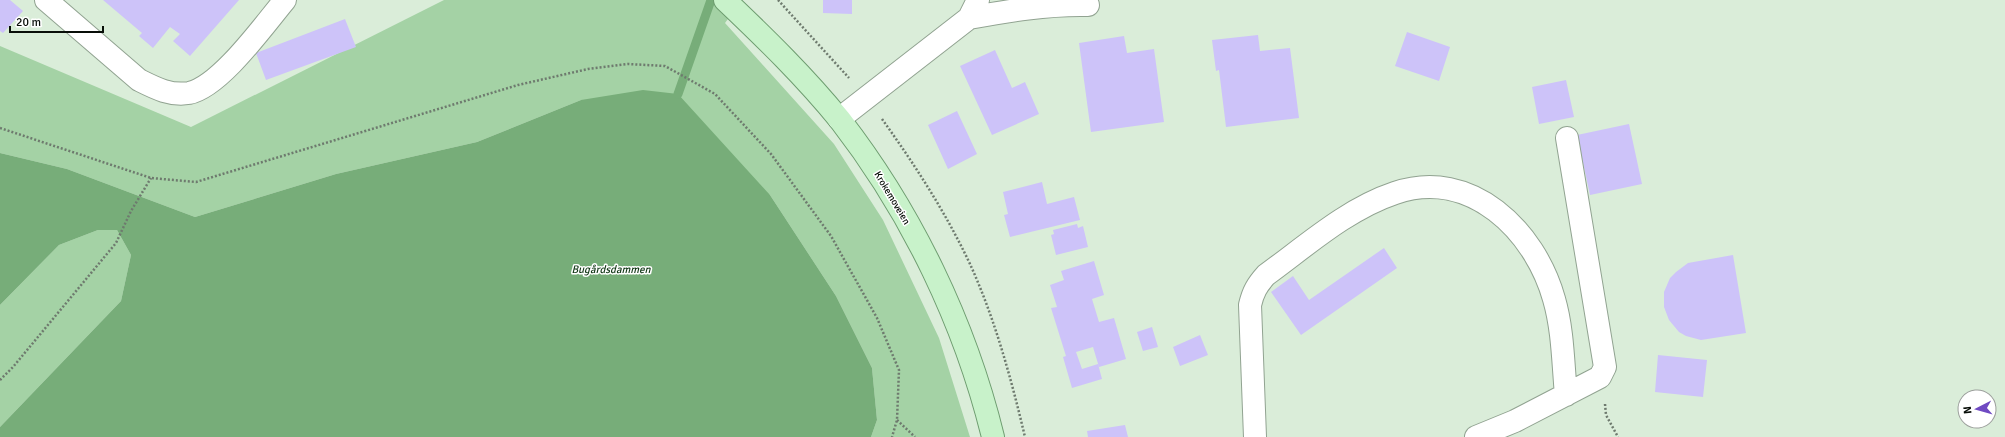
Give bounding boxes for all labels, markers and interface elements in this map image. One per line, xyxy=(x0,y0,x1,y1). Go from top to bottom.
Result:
scale bar xyxy=(10,8,103,34)
text: 20 m xyxy=(16,15,41,30)
street label: Krokemoveien xyxy=(871,169,913,227)
water label: Bugårdsdammen xyxy=(571,263,652,276)
north arrow xyxy=(1957,389,1997,429)
text: N xyxy=(1961,406,1974,414)

